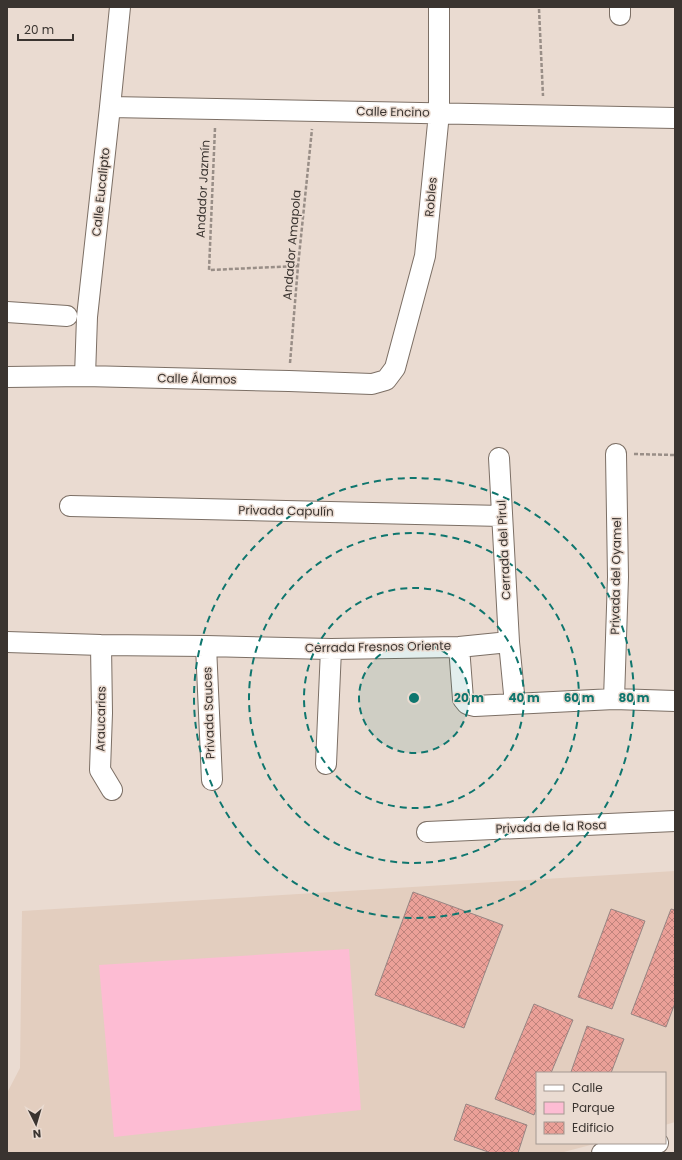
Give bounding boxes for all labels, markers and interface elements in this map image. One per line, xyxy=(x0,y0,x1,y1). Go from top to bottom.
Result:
scale bar xyxy=(18,16,73,42)
text: 20 m xyxy=(24,21,54,38)
street label: Calle Encino xyxy=(356,102,430,121)
street label: Andador Jazmín xyxy=(191,139,214,239)
street label: Calle Eucalipto xyxy=(87,146,114,237)
street label: Robles xyxy=(420,176,441,217)
street label: Andador Amapola xyxy=(278,189,305,301)
street label: Calle Álamos xyxy=(157,369,237,388)
street label: Cerrada del Pirul xyxy=(492,500,515,600)
street label: Privada Capulín xyxy=(238,501,334,520)
street label: Privada del Oyamel xyxy=(606,517,625,635)
street label: Cerrada Fresnos Oriente xyxy=(305,637,451,656)
street label: Privada Sauces xyxy=(198,667,219,760)
street label: Araucarias xyxy=(91,686,110,752)
text: 20 m xyxy=(454,689,484,706)
text: 40 m xyxy=(508,689,540,706)
text: 60 m xyxy=(564,689,595,706)
text: 80 m xyxy=(619,689,650,706)
centre of rings xyxy=(407,691,421,705)
street label: Privada de la Rosa xyxy=(495,816,607,837)
legend xyxy=(536,1072,666,1144)
text: Calle xyxy=(572,1079,603,1096)
text: Parque xyxy=(572,1099,615,1116)
north arrow xyxy=(16,1104,56,1144)
text: Edificio xyxy=(572,1119,614,1136)
text: N xyxy=(32,1126,42,1142)

